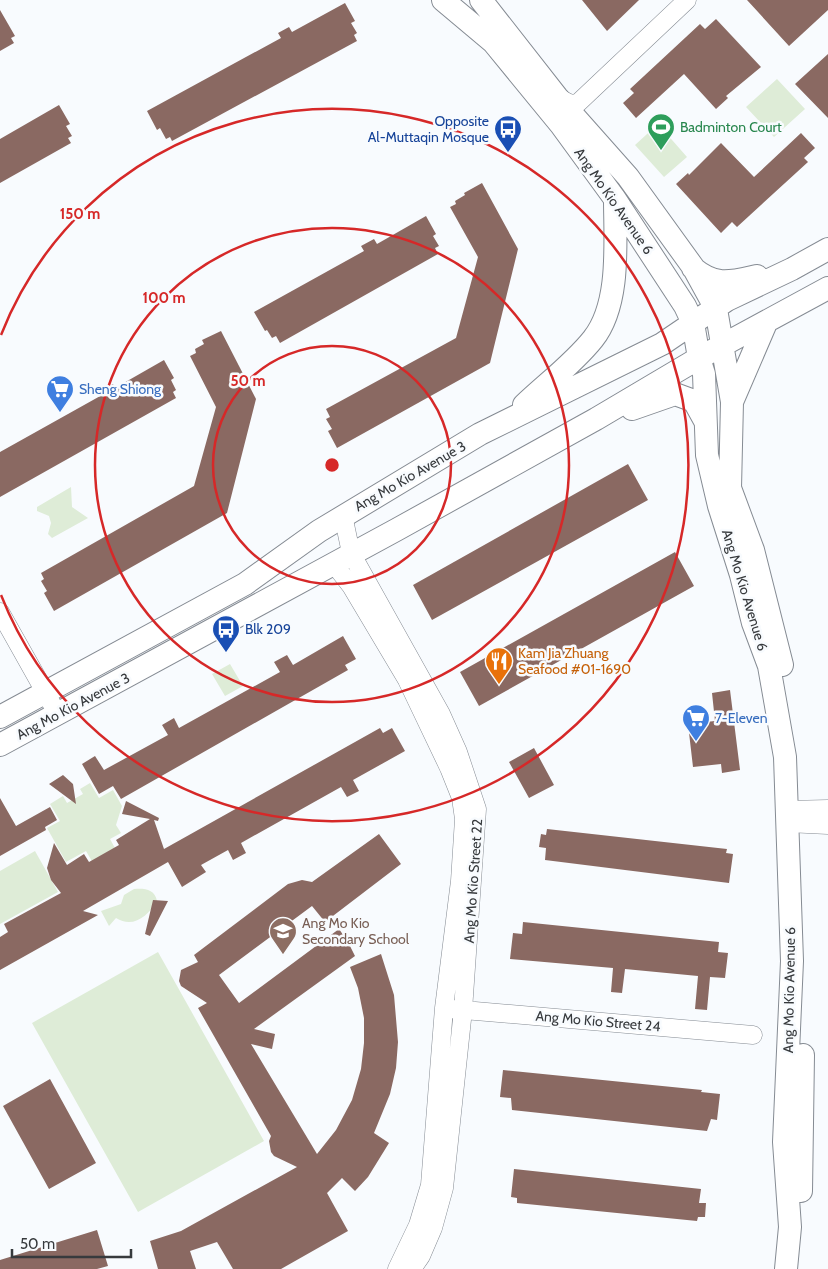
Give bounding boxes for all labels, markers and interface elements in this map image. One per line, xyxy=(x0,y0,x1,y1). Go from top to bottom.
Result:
place label: Opposite Al-Muttaqin Mosque xyxy=(368,112,489,146)
sports icon: Badminton Court xyxy=(646,112,676,151)
bus stop icon: Opposite Al-Muttaqin Mosque xyxy=(493,114,523,153)
place label: Badminton Court xyxy=(680,118,782,136)
street label: Ang Mo Kio Avenue 6 xyxy=(570,144,658,258)
text: 150 m xyxy=(60,205,100,223)
text: 100 m xyxy=(142,289,186,307)
text: 50 m xyxy=(230,372,266,390)
supermarket icon: Sheng Shiong xyxy=(45,374,75,413)
place label: Sheng Shiong xyxy=(79,380,162,398)
street label: Ang Mo Kio Avenue 3 xyxy=(351,437,469,515)
centre of rings xyxy=(323,456,341,474)
street label: Ang Mo Kio Avenue 6 xyxy=(718,527,772,653)
bus stop icon: Blk 209 xyxy=(211,614,241,653)
place label: Blk 209 xyxy=(245,620,291,638)
place label: Kam Jia Zhuang Seafood #01-1690 xyxy=(518,644,631,678)
restaurant icon: Kam Jia Zhuang Seafood #01-1690 xyxy=(484,646,514,685)
street label: Ang Mo Kio Avenue 3 xyxy=(13,669,133,743)
supermarket icon: 7-Eleven xyxy=(681,703,711,742)
place label: 7-Eleven xyxy=(715,709,768,727)
street label: Ang Mo Kio Street 22 xyxy=(460,818,486,944)
place label: Ang Mo Kio Secondary School xyxy=(302,914,410,948)
school or university icon: Ang Mo Kio Secondary School xyxy=(268,916,298,955)
street label: Ang Mo Kio Avenue 6 xyxy=(779,927,799,1053)
street label: Ang Mo Kio Street 24 xyxy=(535,1007,661,1035)
scale bar xyxy=(12,1226,131,1258)
text: 50 m xyxy=(20,1235,55,1253)

